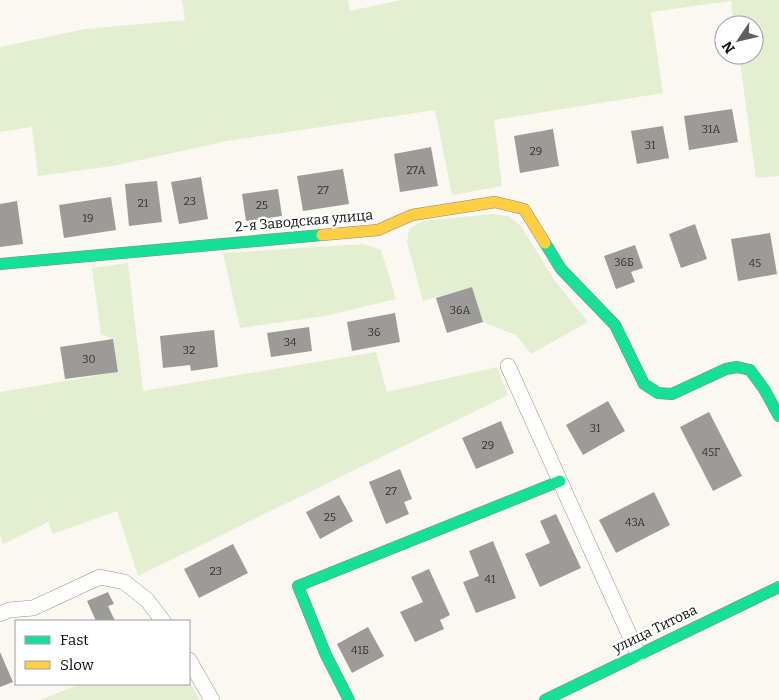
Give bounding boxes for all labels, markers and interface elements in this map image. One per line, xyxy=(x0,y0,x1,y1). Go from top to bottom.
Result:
north arrow xyxy=(714,15,764,65)
text: N xyxy=(719,38,739,56)
house number: 31А xyxy=(702,123,720,136)
house number: 31 xyxy=(645,139,656,152)
house number: 29 xyxy=(530,145,542,158)
house number: 27А xyxy=(406,164,426,177)
house number: 27 xyxy=(317,184,329,197)
house number: 23 xyxy=(184,195,196,208)
house number: 21 xyxy=(138,197,149,210)
house number: 25 xyxy=(256,199,268,212)
street label: 2-я Заводская улица xyxy=(234,206,374,235)
house number: 19 xyxy=(83,212,93,225)
house number: 36Б xyxy=(614,256,634,269)
house number: 45 xyxy=(749,257,761,270)
house number: 36А xyxy=(450,304,470,317)
house number: 36 xyxy=(368,326,380,339)
house number: 34 xyxy=(284,336,297,349)
house number: 32 xyxy=(183,344,195,357)
house number: 30 xyxy=(82,353,96,366)
house number: 31 xyxy=(590,422,601,435)
house number: 29 xyxy=(482,439,494,452)
house number: 45Г xyxy=(702,446,720,459)
house number: 27 xyxy=(385,485,397,498)
house number: 25 xyxy=(324,511,336,524)
house number: 43А xyxy=(625,516,645,529)
house number: 23 xyxy=(210,565,222,578)
house number: 41 xyxy=(485,573,496,586)
street label: улица Титова xyxy=(609,601,700,657)
legend xyxy=(15,620,190,685)
text: Fast xyxy=(60,631,89,649)
house number: 41Б xyxy=(351,644,369,657)
text: Slow xyxy=(60,656,95,674)

